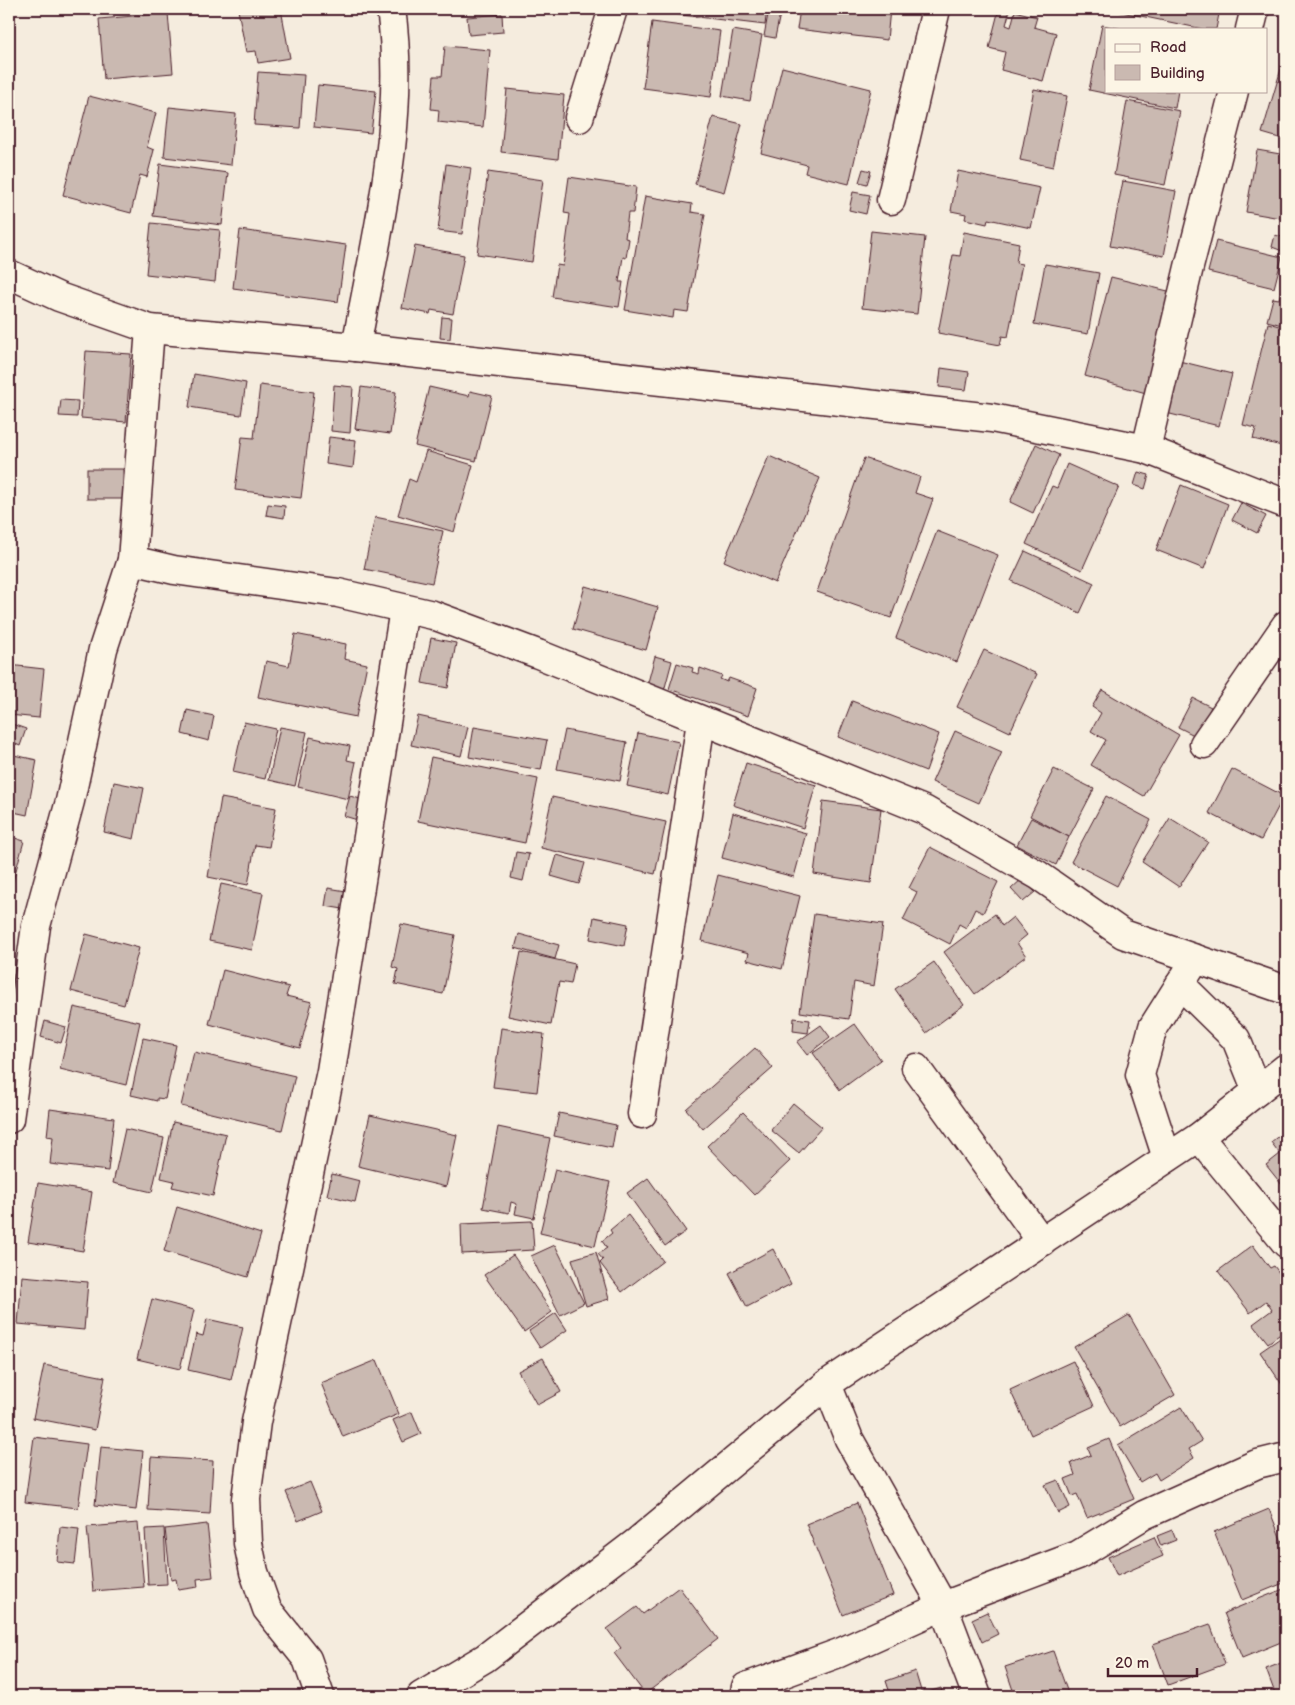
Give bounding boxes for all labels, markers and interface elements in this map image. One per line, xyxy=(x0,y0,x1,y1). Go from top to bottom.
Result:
legend xyxy=(1105,28,1268,92)
text: Road xyxy=(1150,38,1186,57)
text: Building xyxy=(1150,64,1205,83)
scale bar xyxy=(1108,1645,1196,1677)
text: 20 m xyxy=(1115,1654,1149,1673)

